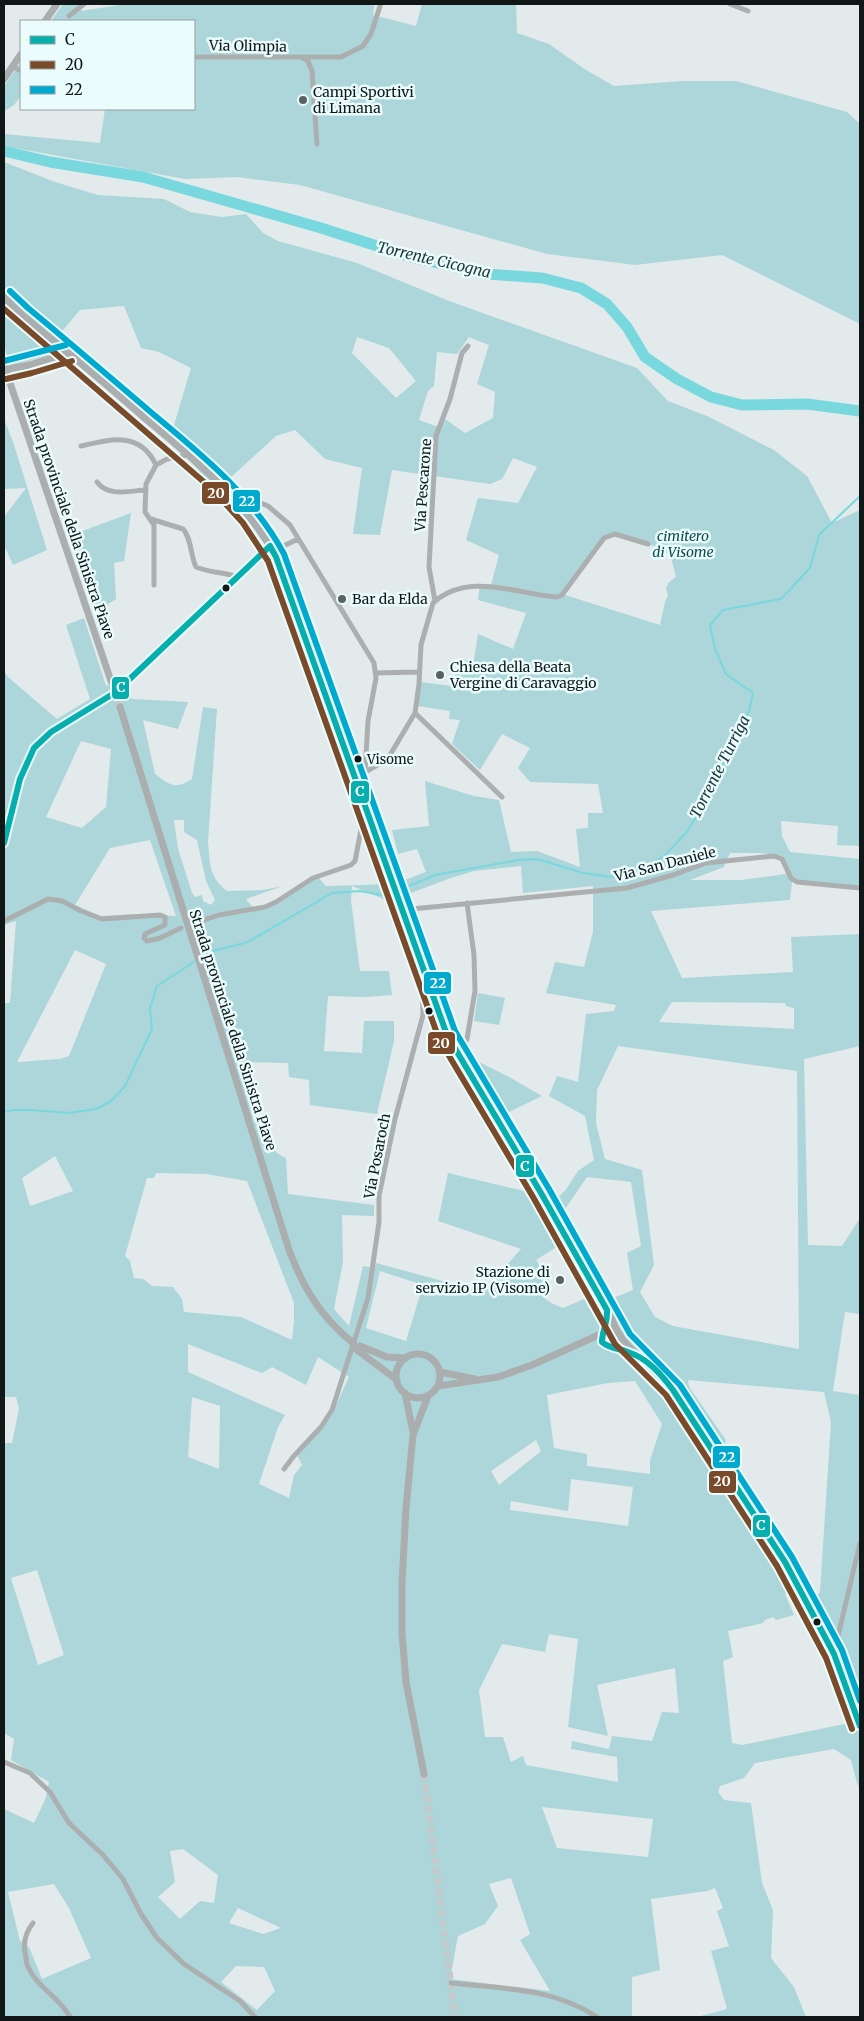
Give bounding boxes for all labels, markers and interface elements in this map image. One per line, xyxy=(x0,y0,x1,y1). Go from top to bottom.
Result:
legend xyxy=(20,20,195,110)
text: C xyxy=(65,30,75,49)
street label: Via Olimpia xyxy=(208,36,287,56)
text: 20 xyxy=(65,55,83,74)
text: 22 xyxy=(65,80,83,99)
place label: Campi Sportivi di Limana xyxy=(313,83,414,117)
marker: Campi Sportivi di Limana xyxy=(297,94,309,106)
water label: Torrente Cicogna xyxy=(375,237,493,282)
street label: Strada provinciale della Sinistra Piave xyxy=(19,397,119,641)
street label: Via Pescarone xyxy=(411,438,435,533)
line badge: 20 xyxy=(201,481,230,505)
text: 20 xyxy=(207,484,225,502)
line badge: 22 xyxy=(232,489,261,513)
text: 22 xyxy=(239,492,255,510)
park label: cimitero di Visome xyxy=(652,527,714,561)
unlabelled marker xyxy=(221,583,231,593)
place label: Bar da Elda xyxy=(352,590,428,608)
marker: Bar da Elda xyxy=(336,593,348,605)
place label: Chiesa della Beata Vergine di Caravaggio xyxy=(449,658,597,692)
marker: Chiesa della Beata Vergine di Caravaggio xyxy=(434,669,446,681)
line badge: C xyxy=(111,676,130,700)
text: C xyxy=(116,678,126,696)
water label: Torrente Turriga xyxy=(685,712,754,821)
place label: Visome xyxy=(366,751,414,768)
marker: Visome xyxy=(353,754,363,764)
line badge: C xyxy=(350,780,370,804)
text: C xyxy=(355,782,365,800)
street label: Via San Daniele xyxy=(611,843,718,886)
street label: Strada provinciale della Sinistra Piave xyxy=(185,907,281,1153)
line badge: 22 xyxy=(423,971,452,995)
text: 22 xyxy=(430,974,446,992)
unlabelled marker xyxy=(424,1006,434,1016)
line badge: 20 xyxy=(427,1031,456,1055)
text: 20 xyxy=(432,1034,450,1052)
street label: Via Posaroch xyxy=(360,1112,394,1201)
line badge: C xyxy=(515,1154,535,1178)
text: C xyxy=(520,1157,530,1175)
place label: Stazione di servizio IP (Visome) xyxy=(416,1263,550,1297)
marker: Stazione di servizio IP (Visome) xyxy=(554,1274,566,1286)
line badge: 22 xyxy=(712,1445,741,1469)
text: 22 xyxy=(719,1448,735,1466)
line badge: 20 xyxy=(708,1470,737,1494)
text: 20 xyxy=(713,1472,731,1490)
line badge: C xyxy=(752,1514,771,1538)
text: C xyxy=(756,1516,766,1534)
unlabelled marker xyxy=(812,1617,822,1627)

